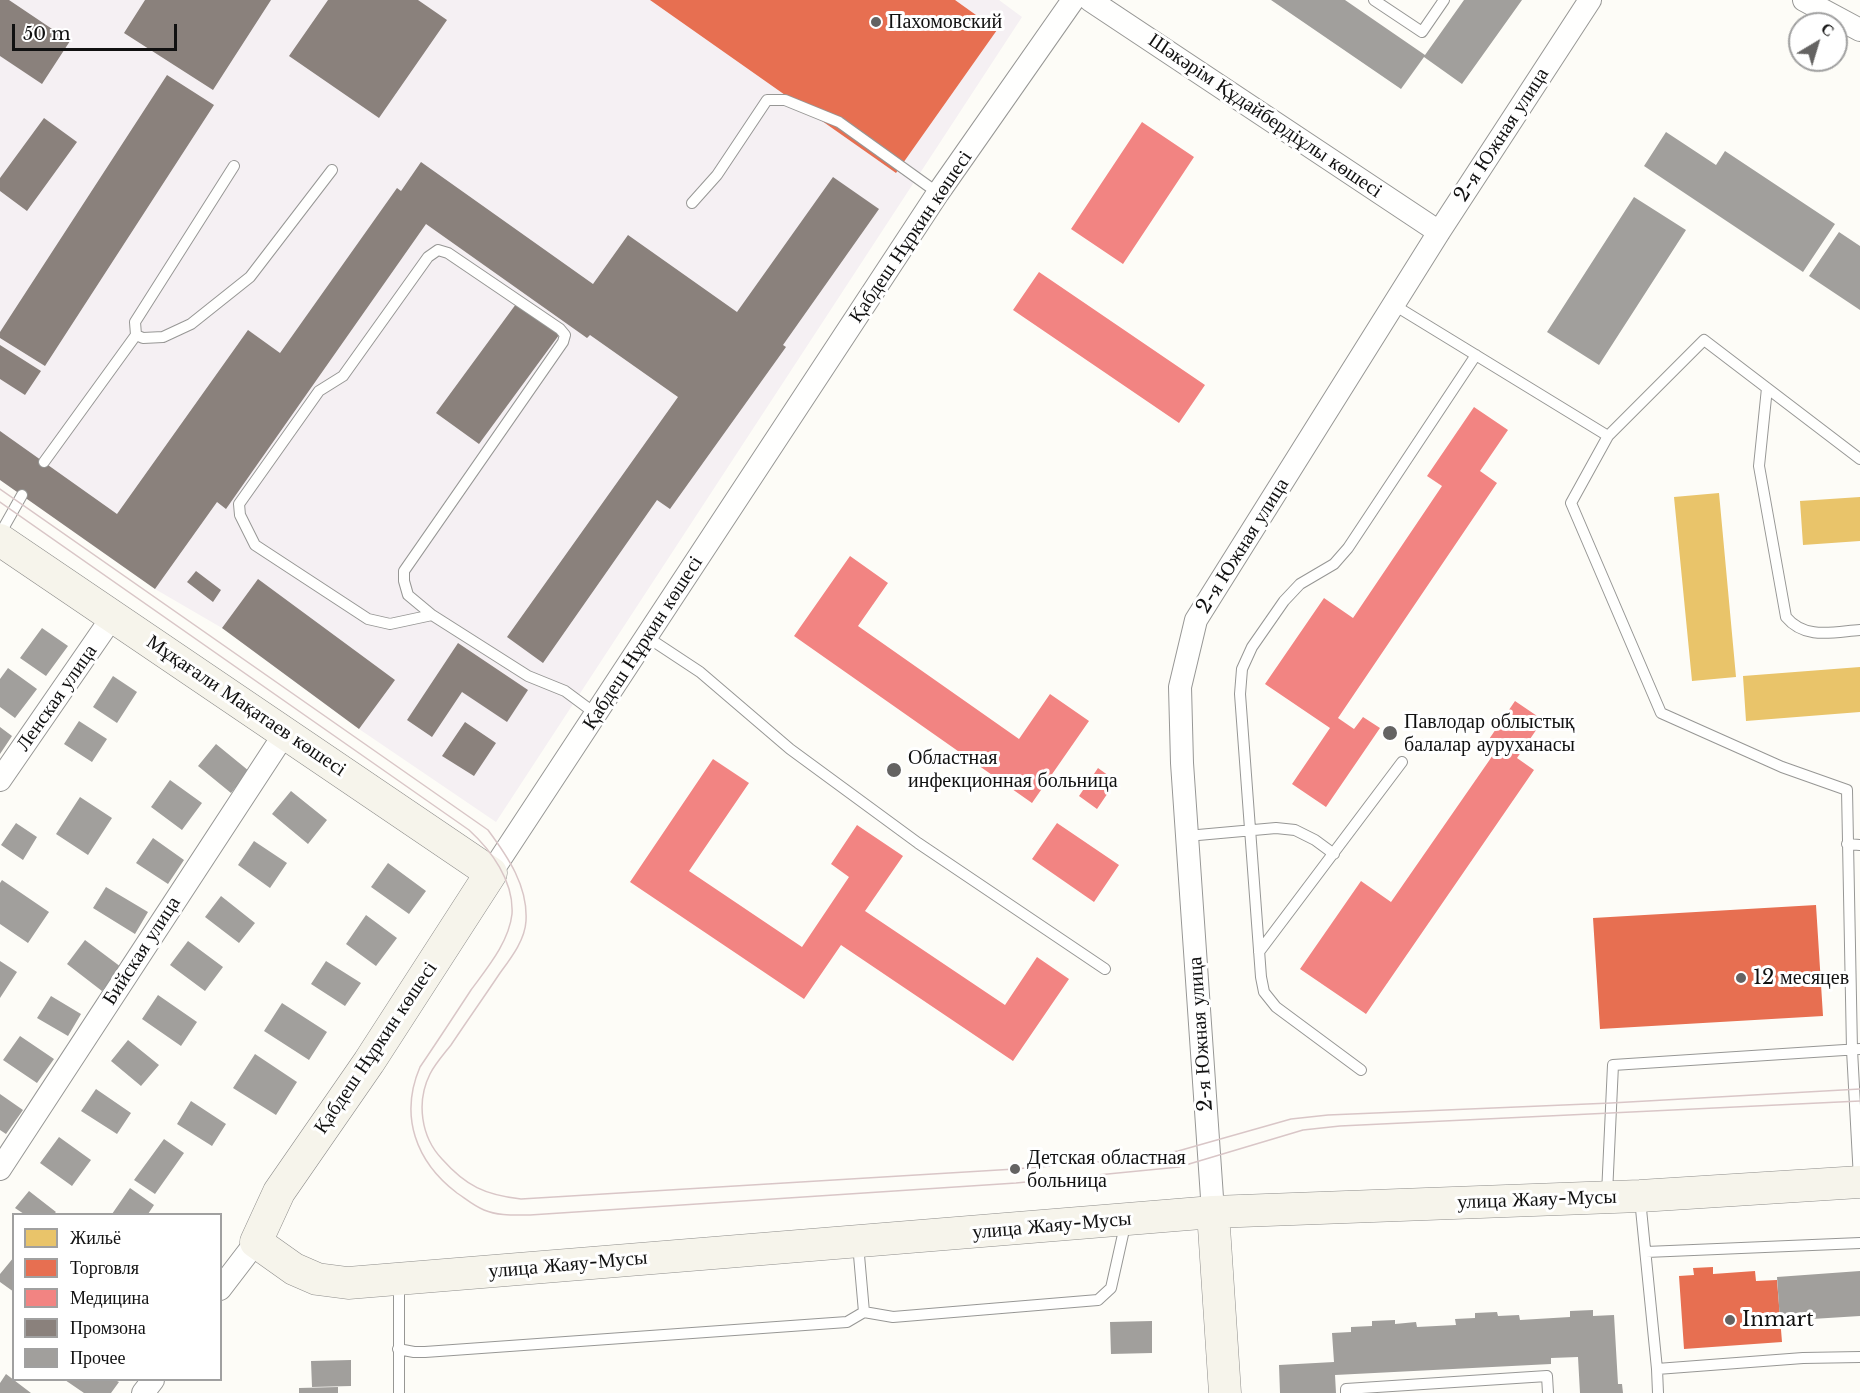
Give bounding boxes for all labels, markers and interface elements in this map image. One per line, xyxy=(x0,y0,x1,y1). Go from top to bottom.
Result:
place label: Пахомовский xyxy=(888,10,1002,34)
scale bar xyxy=(15,12,180,50)
north arrow xyxy=(1788,12,1848,72)
marker: Пахомовский xyxy=(869,15,883,29)
text: С xyxy=(1817,18,1839,41)
text: 50 m xyxy=(23,23,71,45)
street label: Шәкәрім Құдайбердіұлы көшесі xyxy=(1143,29,1387,203)
street label: 2-я Южная улица xyxy=(1450,63,1554,207)
street label: Қабдеш Нұркин көшесі xyxy=(844,146,978,328)
street label: 2-я Южная улица xyxy=(1192,474,1294,618)
street label: Қабдеш Нұркин көшесі xyxy=(578,552,708,734)
street label: Мұқағали Мақатаев көшесі xyxy=(142,630,350,782)
street label: Ленская улица xyxy=(11,640,103,756)
place label: Павлодар облыстық балалар ауруханасы xyxy=(1404,710,1575,757)
marker: Павлодар облыстық балалар ауруханасы xyxy=(1381,724,1399,742)
place label: Областная инфекционная больница xyxy=(908,746,1118,793)
marker: Областная инфекционная больница xyxy=(885,761,903,779)
street label: Бийская улица xyxy=(98,892,186,1010)
street label: 2-я Южная улица xyxy=(1184,956,1218,1112)
street label: Қабдеш Нұркин көшесі xyxy=(309,957,443,1139)
place label: 12 месяцев xyxy=(1753,966,1849,990)
marker: 12 месяцев xyxy=(1734,971,1748,985)
place label: Детская областная больница xyxy=(1027,1146,1186,1193)
marker: Детская областная больница xyxy=(1008,1162,1022,1176)
street label: улица Жаяу-Мусы xyxy=(1457,1185,1617,1215)
street label: улица Жаяу-Мусы xyxy=(972,1207,1132,1245)
legend xyxy=(12,1213,222,1381)
text: Жильё xyxy=(70,1227,121,1249)
street label: улица Жаяу-Мусы xyxy=(488,1246,648,1284)
text: Торговля xyxy=(70,1257,139,1279)
text: Медицина xyxy=(70,1287,149,1309)
place label: Inmart xyxy=(1742,1308,1814,1332)
marker: Inmart xyxy=(1723,1313,1737,1327)
text: Промзона xyxy=(70,1317,146,1339)
text: Прочее xyxy=(70,1347,126,1369)

